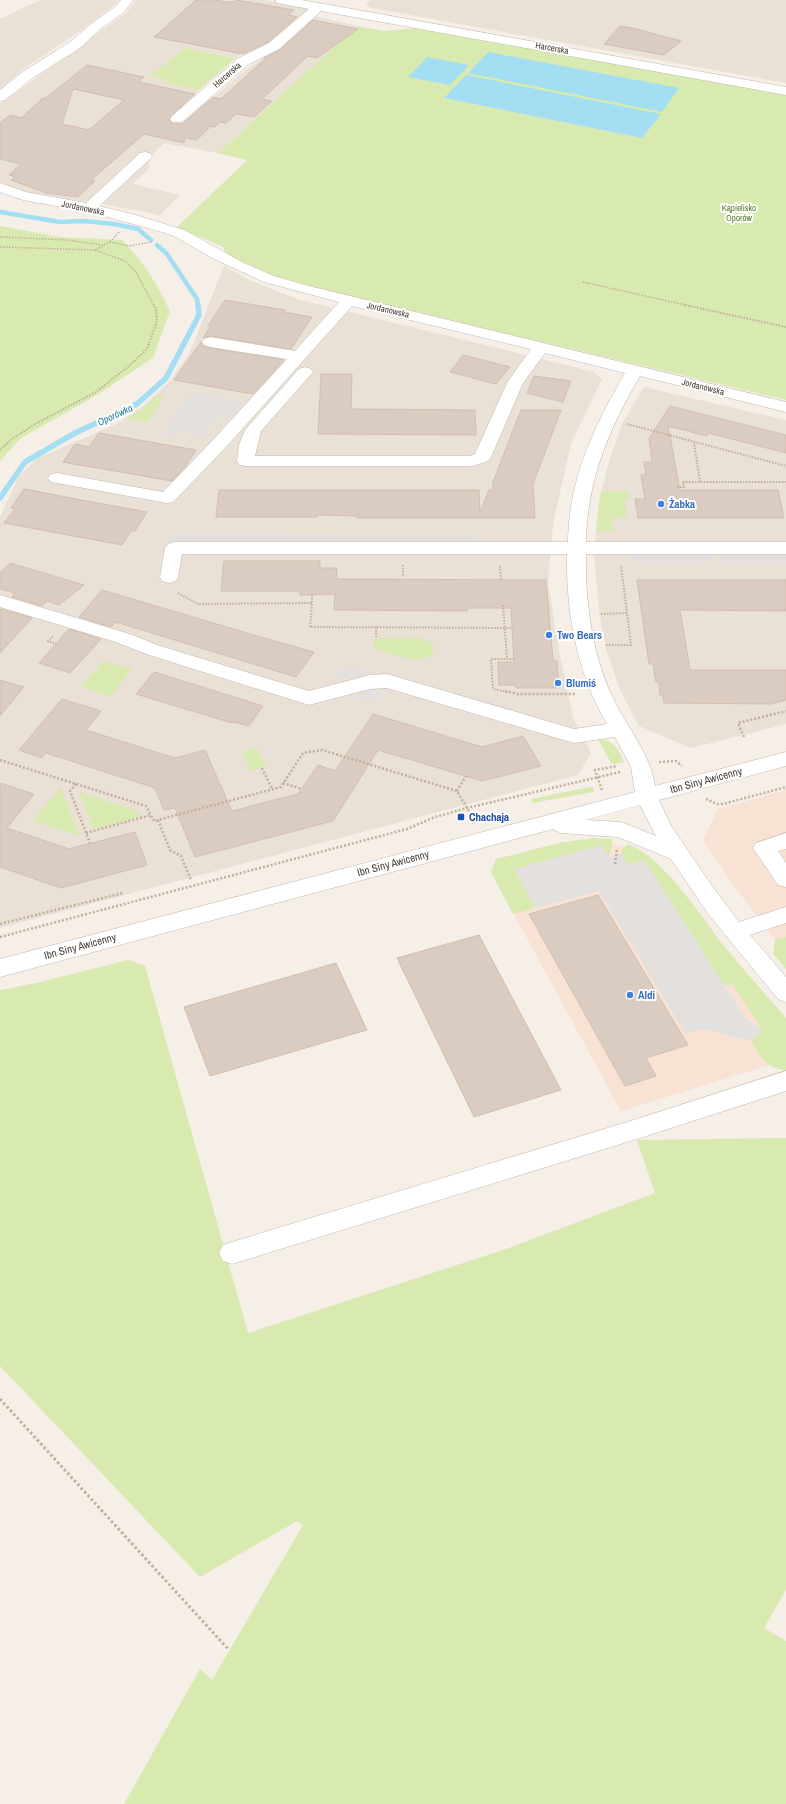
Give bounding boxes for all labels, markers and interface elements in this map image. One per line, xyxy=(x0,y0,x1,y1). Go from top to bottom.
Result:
street label: Harcerska xyxy=(534,39,570,57)
street label: Harcerska xyxy=(210,59,244,91)
street label: Jordanowska xyxy=(60,198,106,218)
park label: Kąpielisko Oporów xyxy=(722,202,756,224)
street label: Jordanowska xyxy=(365,299,411,321)
street label: Jordanowska xyxy=(680,376,726,398)
water label: Oporówka xyxy=(95,401,135,429)
place label: Żabka xyxy=(669,497,695,511)
marker: Żabka xyxy=(656,499,666,509)
place label: Two Bears xyxy=(557,628,602,642)
marker: Two Bears xyxy=(544,630,554,640)
place label: Blumiś xyxy=(566,676,596,690)
marker: Blumiś xyxy=(553,678,563,688)
street label: Ibn Siny Awicenny xyxy=(668,764,744,796)
place label: Chachaja xyxy=(469,810,509,824)
marker: Chachaja xyxy=(456,812,466,822)
street label: Ibn Siny Awicenny xyxy=(355,847,431,879)
street label: Ibn Siny Awicenny xyxy=(42,930,118,962)
place label: Aldi xyxy=(638,988,655,1002)
marker: Aldi xyxy=(625,990,635,1000)

